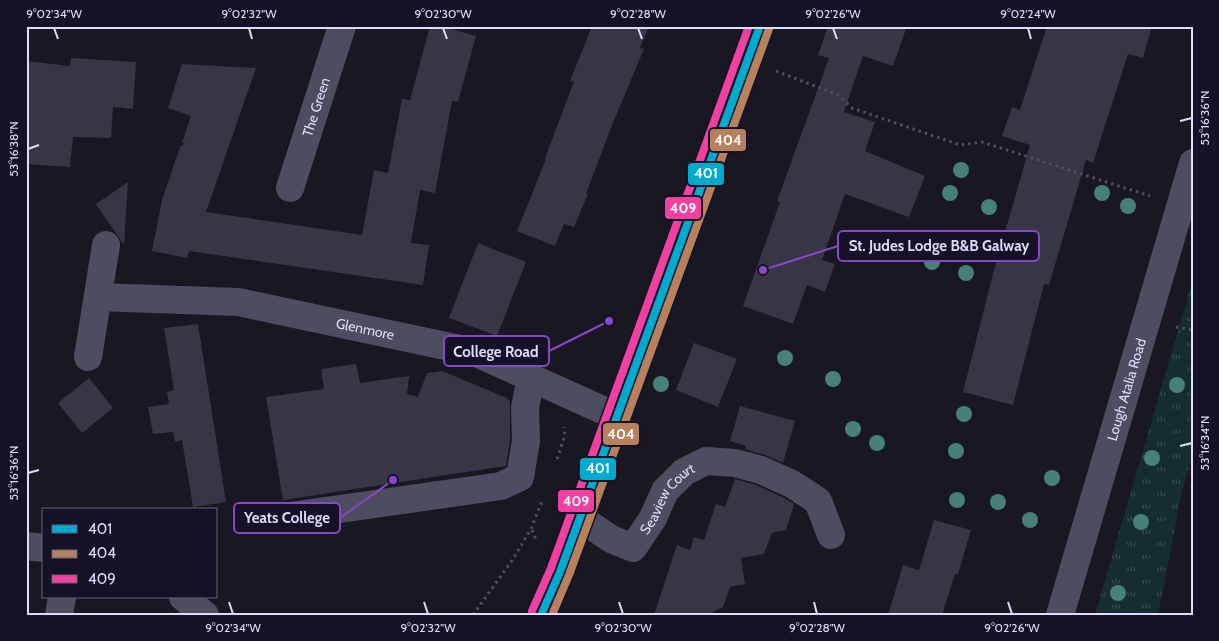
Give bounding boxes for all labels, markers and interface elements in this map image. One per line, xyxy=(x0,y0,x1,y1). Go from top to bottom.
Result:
text: 9°02'34"W xyxy=(26,6,82,21)
text: 9°02'32"W xyxy=(221,6,277,21)
text: 9°02'30"W xyxy=(414,6,472,21)
text: 9°02'28"W xyxy=(610,6,667,21)
text: 9°02'26"W xyxy=(805,6,861,21)
text: 9°02'24"W xyxy=(1000,6,1056,21)
street label: The Green xyxy=(298,75,334,139)
text: 53°16'36"N xyxy=(1197,91,1212,145)
text: 53°16'38"N xyxy=(6,121,21,177)
line badge: 404 xyxy=(709,128,747,152)
text: 404 xyxy=(714,131,742,149)
line badge: 401 xyxy=(687,162,725,186)
text: 401 xyxy=(694,164,718,182)
line badge: 409 xyxy=(664,196,702,220)
text: 409 xyxy=(670,199,696,217)
callout: St. Judes Lodge B&B Galway xyxy=(838,231,1039,261)
text: St. Judes Lodge B&B Galway xyxy=(849,237,1030,255)
street label: Glenmore xyxy=(334,314,396,344)
callout: College Road xyxy=(444,336,549,366)
street label: Lough Atalia Road xyxy=(1103,336,1150,443)
text: College Road xyxy=(453,343,539,361)
text: 53°16'34"N xyxy=(1197,416,1212,470)
line badge: 404 xyxy=(602,422,640,446)
text: 404 xyxy=(607,425,635,443)
text: 53°16'36"N xyxy=(6,446,21,500)
line badge: 401 xyxy=(579,457,617,481)
text: 401 xyxy=(586,459,610,477)
street label: Seaview Court xyxy=(636,459,698,538)
line badge: 409 xyxy=(557,489,595,513)
text: 409 xyxy=(563,492,589,510)
callout: Yeats College xyxy=(234,503,340,533)
legend xyxy=(42,508,218,598)
text: Yeats College xyxy=(243,509,330,527)
text: 401 xyxy=(88,520,112,538)
text: 404 xyxy=(88,544,116,562)
text: 409 xyxy=(88,570,116,588)
text: 9°02'34"W xyxy=(205,620,261,635)
text: 9°02'32"W xyxy=(400,620,456,635)
text: 9°02'30"W xyxy=(594,620,652,635)
text: 9°02'28"W xyxy=(789,620,846,635)
text: 9°02'26"W xyxy=(984,620,1040,635)

